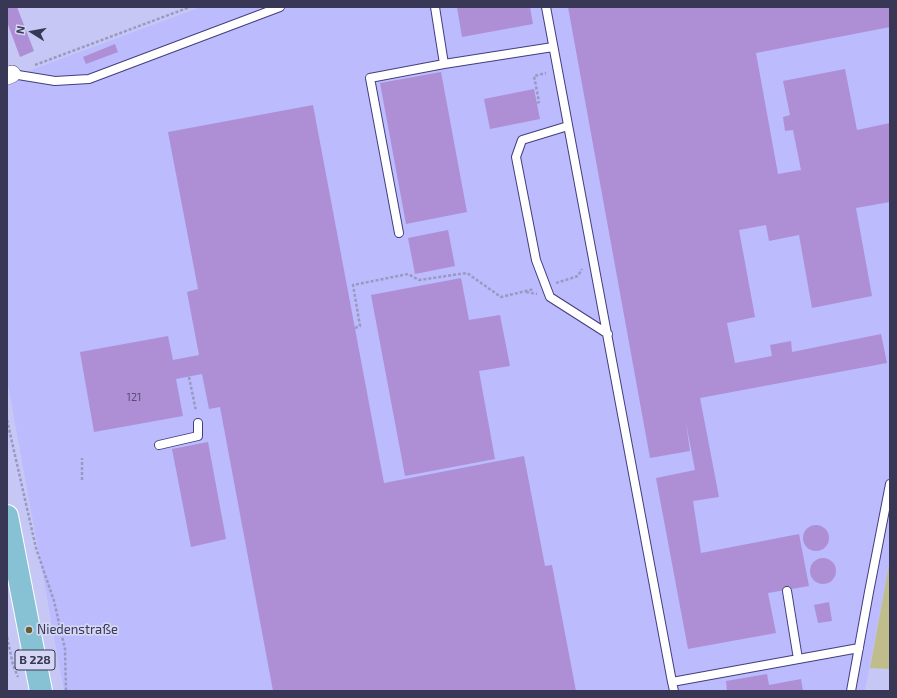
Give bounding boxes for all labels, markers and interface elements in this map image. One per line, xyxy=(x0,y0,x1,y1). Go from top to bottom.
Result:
north arrow xyxy=(12,12,52,52)
text: N xyxy=(13,24,27,35)
house number: 121 xyxy=(127,390,141,404)
place label: Niedenstraße xyxy=(37,622,118,638)
marker: Niedenstraße xyxy=(24,625,34,635)
road number: B 228 xyxy=(15,650,55,670)

